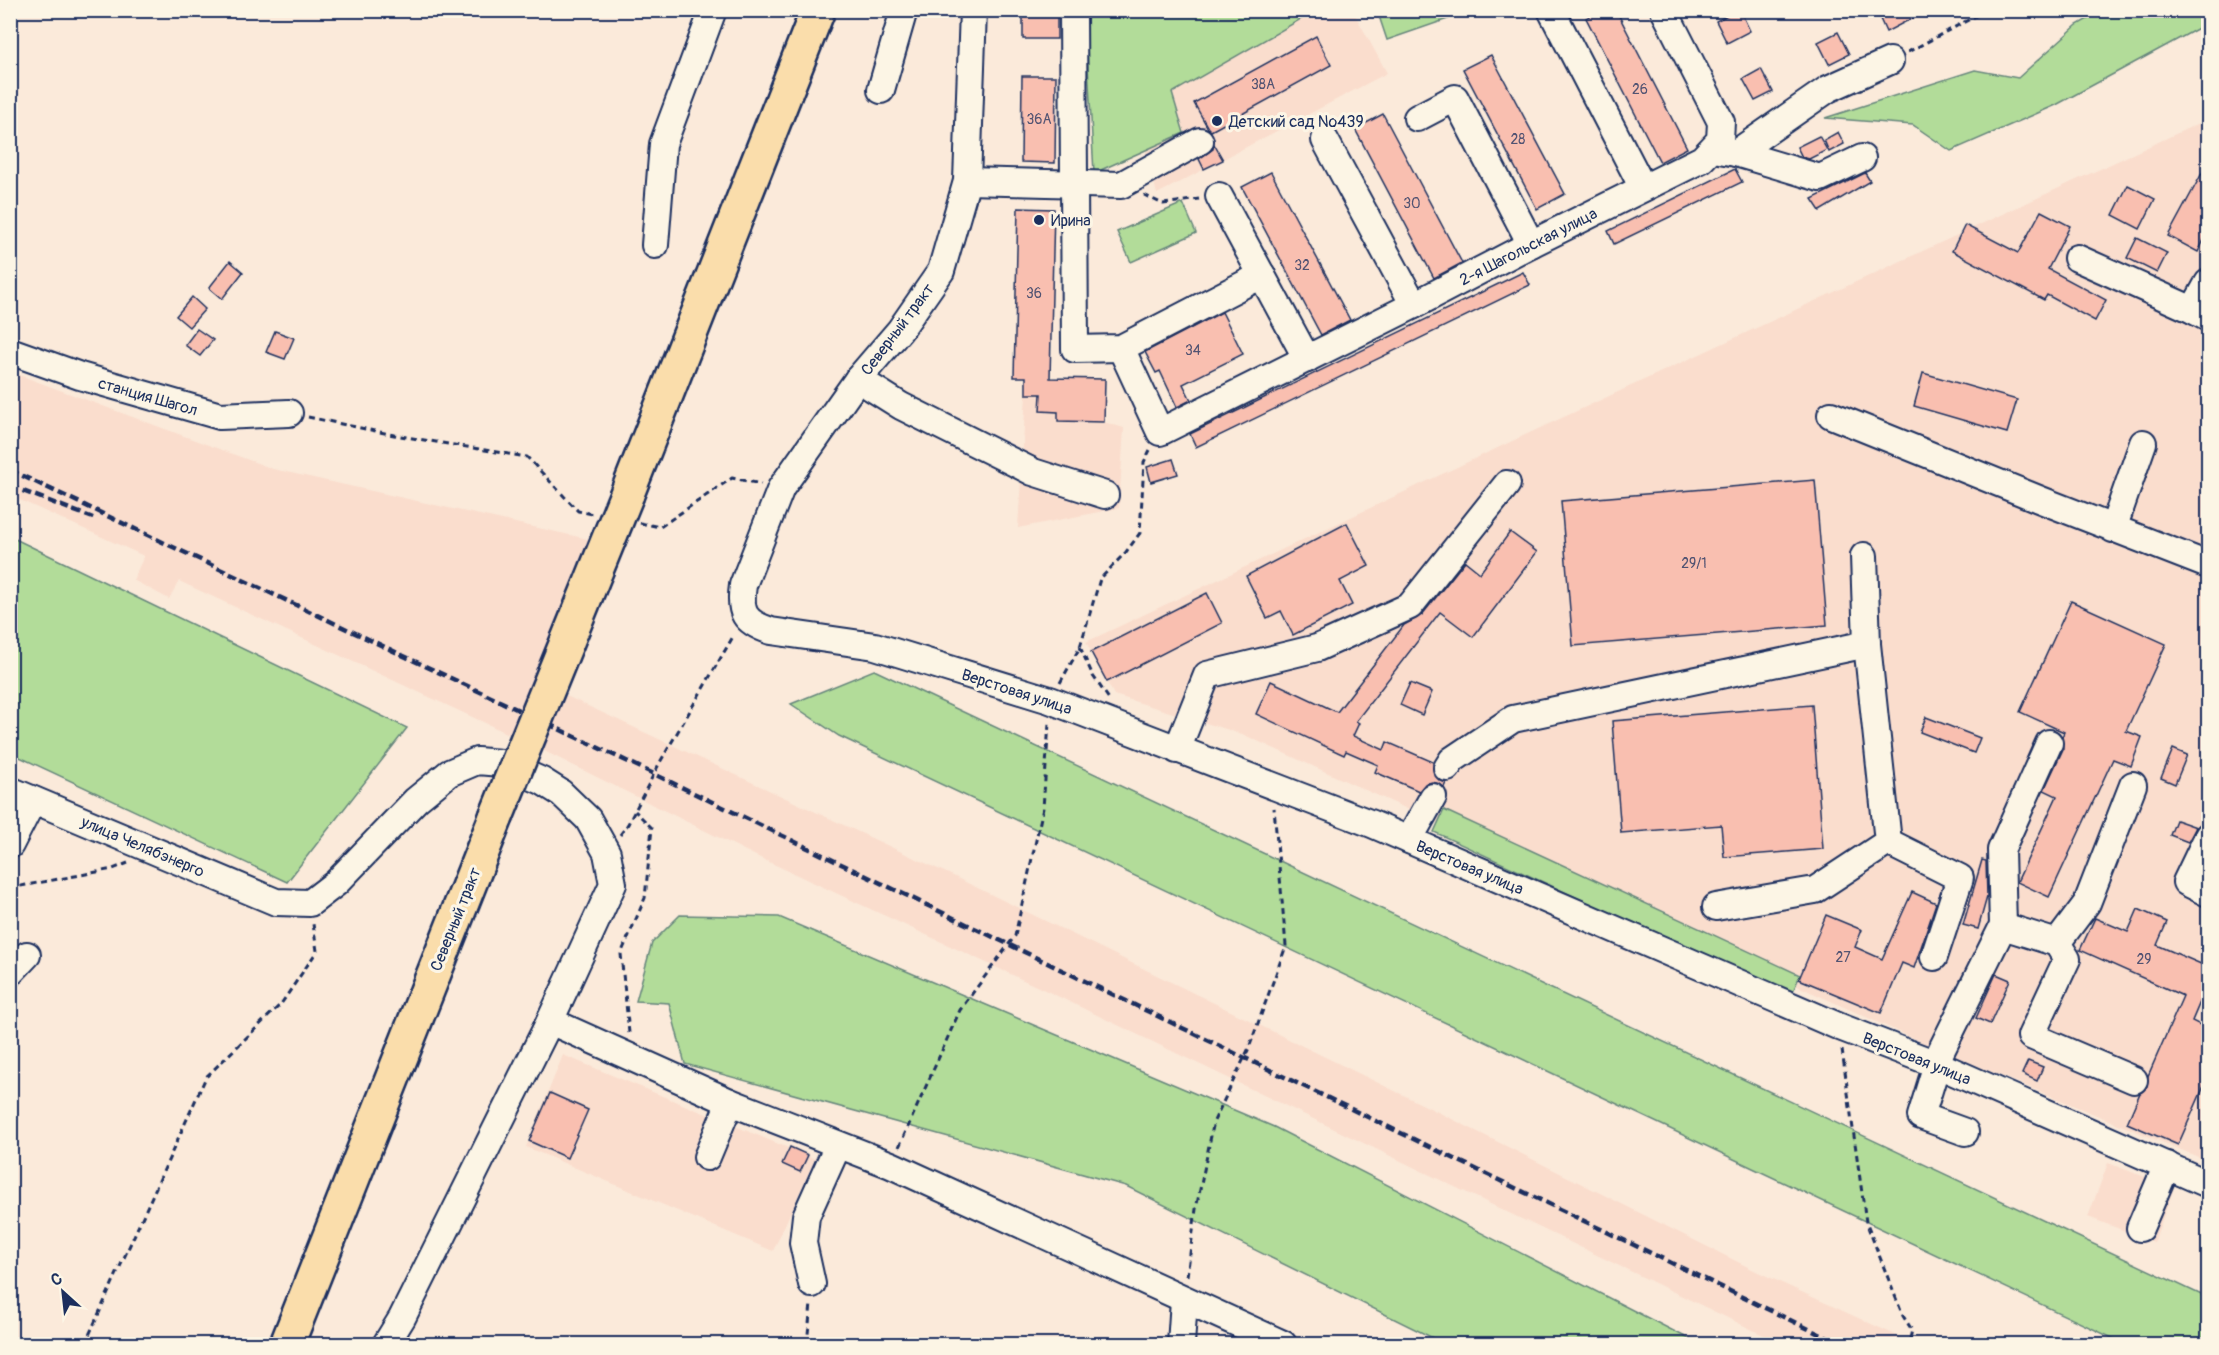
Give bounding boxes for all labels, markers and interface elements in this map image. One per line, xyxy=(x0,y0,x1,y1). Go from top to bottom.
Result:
house number: 38А xyxy=(1251,76,1275,93)
house number: 26 xyxy=(1632,81,1648,98)
house number: 36А xyxy=(1026,111,1052,128)
place label: Детский сад №439 xyxy=(1228,112,1364,132)
marker: Детский сад №439 xyxy=(1210,114,1224,128)
house number: 28 xyxy=(1511,131,1525,148)
house number: 30 xyxy=(1403,195,1421,212)
street label: 2-я Шагольская улица xyxy=(1456,204,1601,290)
place label: Ирина xyxy=(1051,211,1091,231)
marker: Ирина xyxy=(1032,213,1046,227)
house number: 32 xyxy=(1294,257,1310,274)
street label: Северный тракт xyxy=(857,280,939,379)
house number: 36 xyxy=(1026,285,1042,302)
house number: 34 xyxy=(1185,342,1201,359)
street label: станция Шагол xyxy=(96,373,200,421)
house number: 29/1 xyxy=(1681,555,1707,572)
street label: Верстовая улица xyxy=(959,665,1074,719)
street label: улица Челябэнерго xyxy=(77,812,208,882)
street label: Верстовая улица xyxy=(1413,836,1526,900)
street label: Северный тракт xyxy=(426,865,486,974)
house number: 27 xyxy=(1835,949,1851,966)
house number: 29 xyxy=(2136,951,2152,968)
street label: Верстовая улица xyxy=(1860,1028,1974,1090)
north arrow xyxy=(33,1262,93,1322)
text: С xyxy=(48,1268,66,1291)

